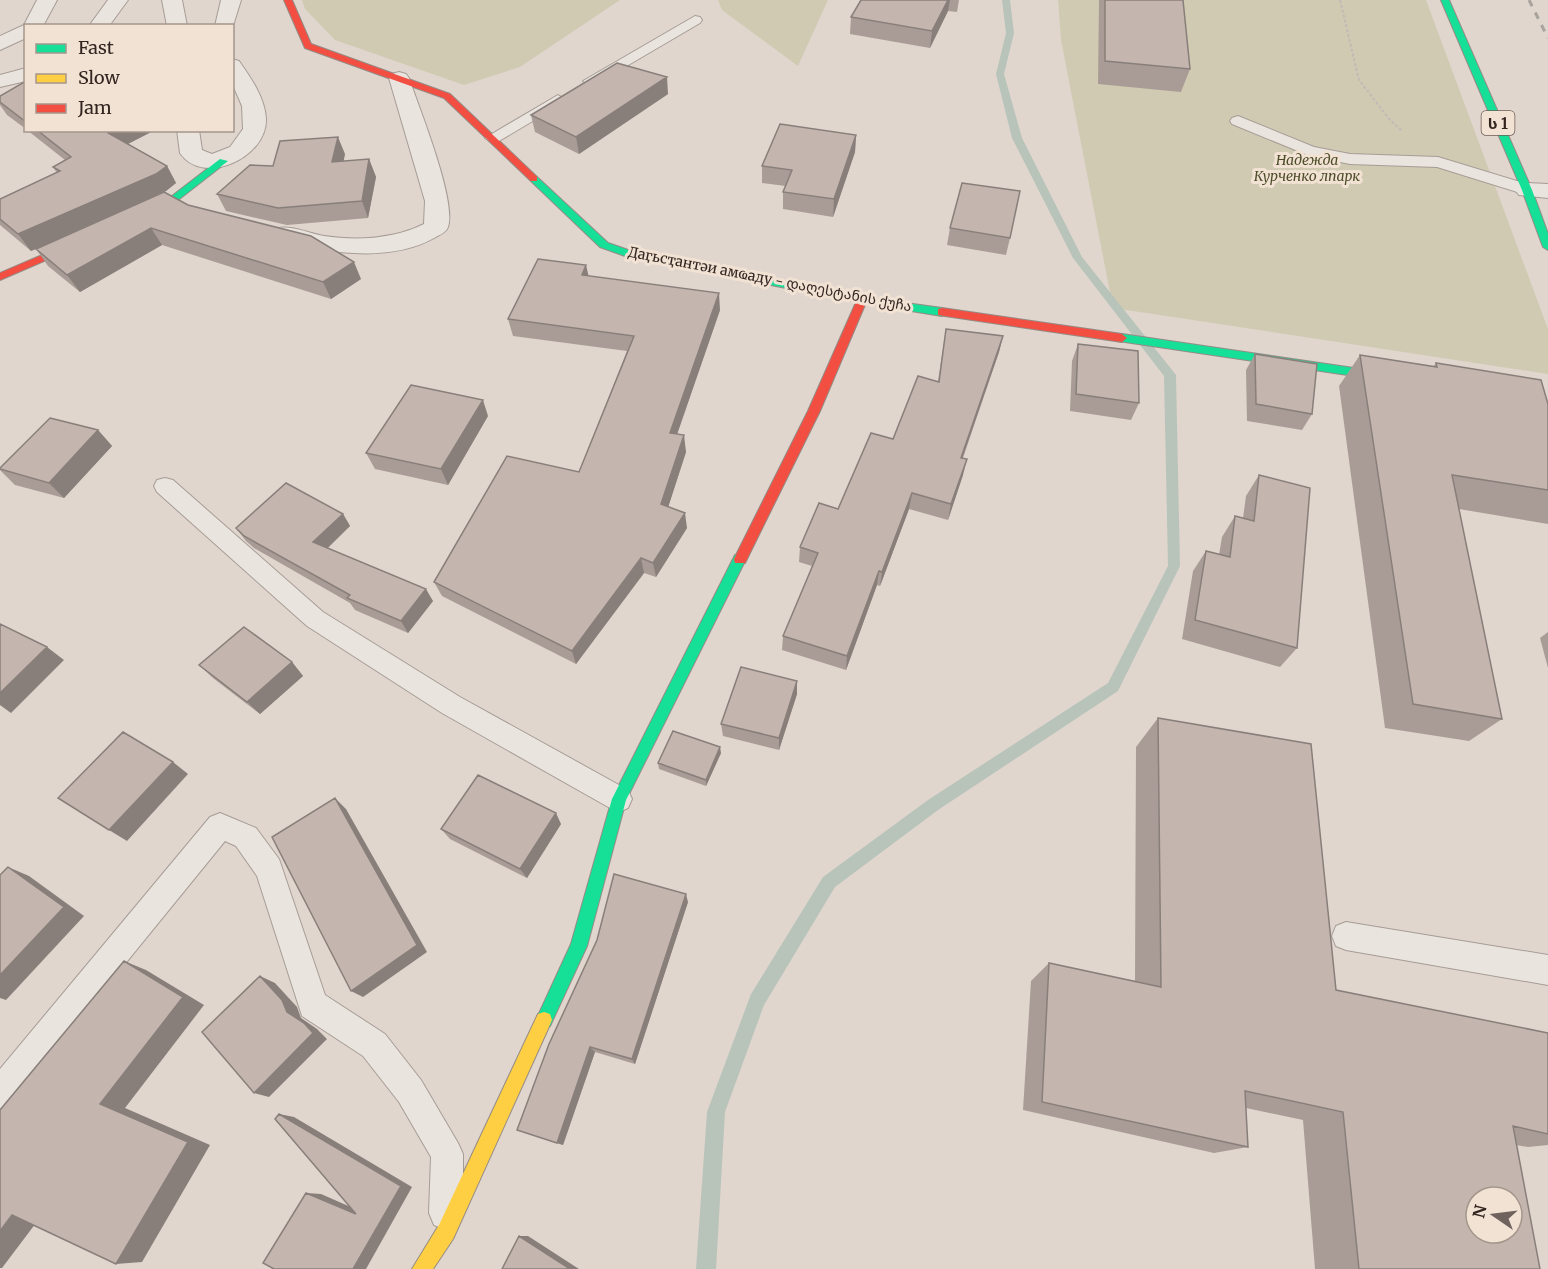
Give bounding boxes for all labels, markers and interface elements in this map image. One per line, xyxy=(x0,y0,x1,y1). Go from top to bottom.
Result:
legend xyxy=(24,24,234,132)
text: Fast xyxy=(78,36,114,59)
text: Slow xyxy=(78,66,121,89)
text: Jam xyxy=(77,96,112,119)
road number: ს 1 xyxy=(1482,111,1514,135)
park label: Надежда Курченко лпарк xyxy=(1254,151,1360,185)
street label: Даӷьсҭантәи амҩаду - დაღესტანის ქუჩა xyxy=(627,243,913,315)
north arrow xyxy=(1464,1185,1524,1245)
text: N xyxy=(1468,1202,1491,1220)

